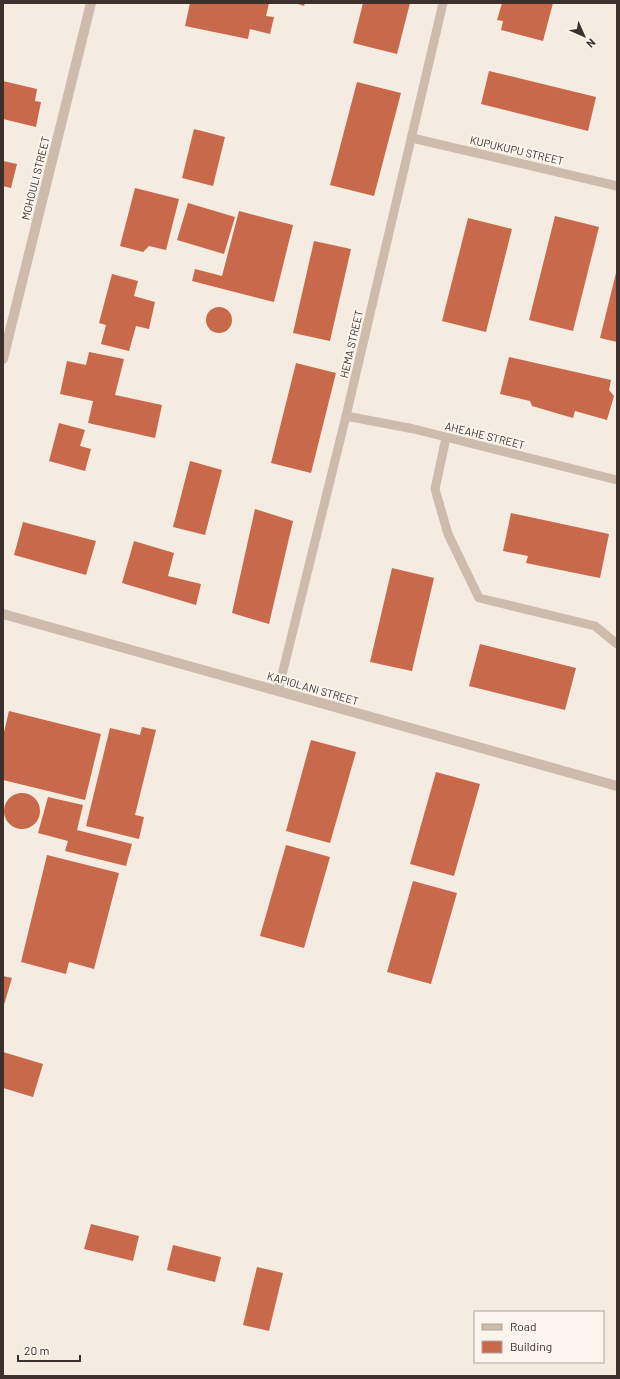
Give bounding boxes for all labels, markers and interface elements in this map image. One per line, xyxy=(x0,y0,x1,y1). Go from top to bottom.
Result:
north arrow xyxy=(564,16,604,56)
text: N xyxy=(584,36,599,51)
street label: KUPUKUPU STREET xyxy=(469,133,565,167)
street label: MOHOULI STREET xyxy=(18,135,52,221)
street label: HEMA STREET xyxy=(337,309,365,379)
street label: AHEAHE STREET xyxy=(444,419,526,451)
street label: KAPIOLANI STREET xyxy=(266,669,360,707)
legend xyxy=(474,1311,604,1363)
text: Road xyxy=(510,1319,537,1333)
scale bar xyxy=(18,1337,80,1363)
text: Building xyxy=(510,1339,552,1353)
text: 20 m xyxy=(24,1343,50,1357)

